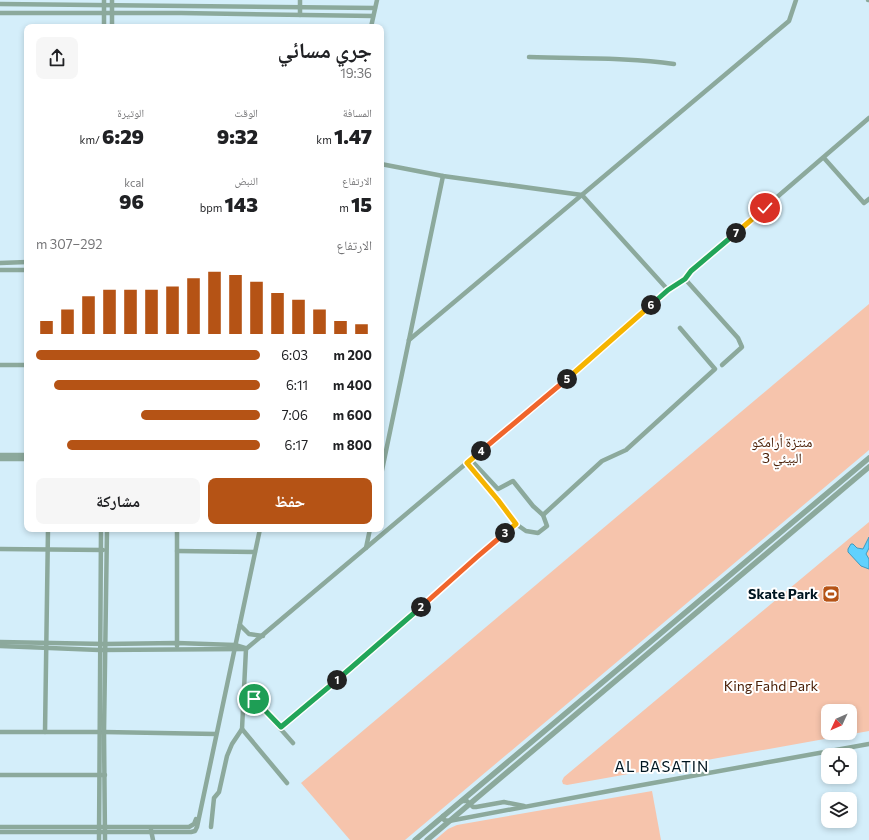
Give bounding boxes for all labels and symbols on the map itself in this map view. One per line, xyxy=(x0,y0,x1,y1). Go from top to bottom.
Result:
pin xyxy=(748,191,782,225)
pin: 7 xyxy=(726,223,746,243)
pin: 6 xyxy=(641,295,661,315)
pin: 5 xyxy=(557,369,577,389)
park label: منتزة أرامكو البيئي 3 xyxy=(752,433,813,470)
pin: 4 xyxy=(471,441,491,461)
pin: 3 xyxy=(495,523,515,543)
sports icon: Skate Park xyxy=(821,584,841,604)
place label: Skate Park xyxy=(748,585,818,602)
pin: 2 xyxy=(411,597,431,617)
pin: 1 xyxy=(327,670,347,690)
park label: King Fahd Park xyxy=(724,677,819,694)
pin xyxy=(237,682,271,716)
north arrow xyxy=(821,704,857,740)
district label: AL BASATIN xyxy=(615,757,709,775)

